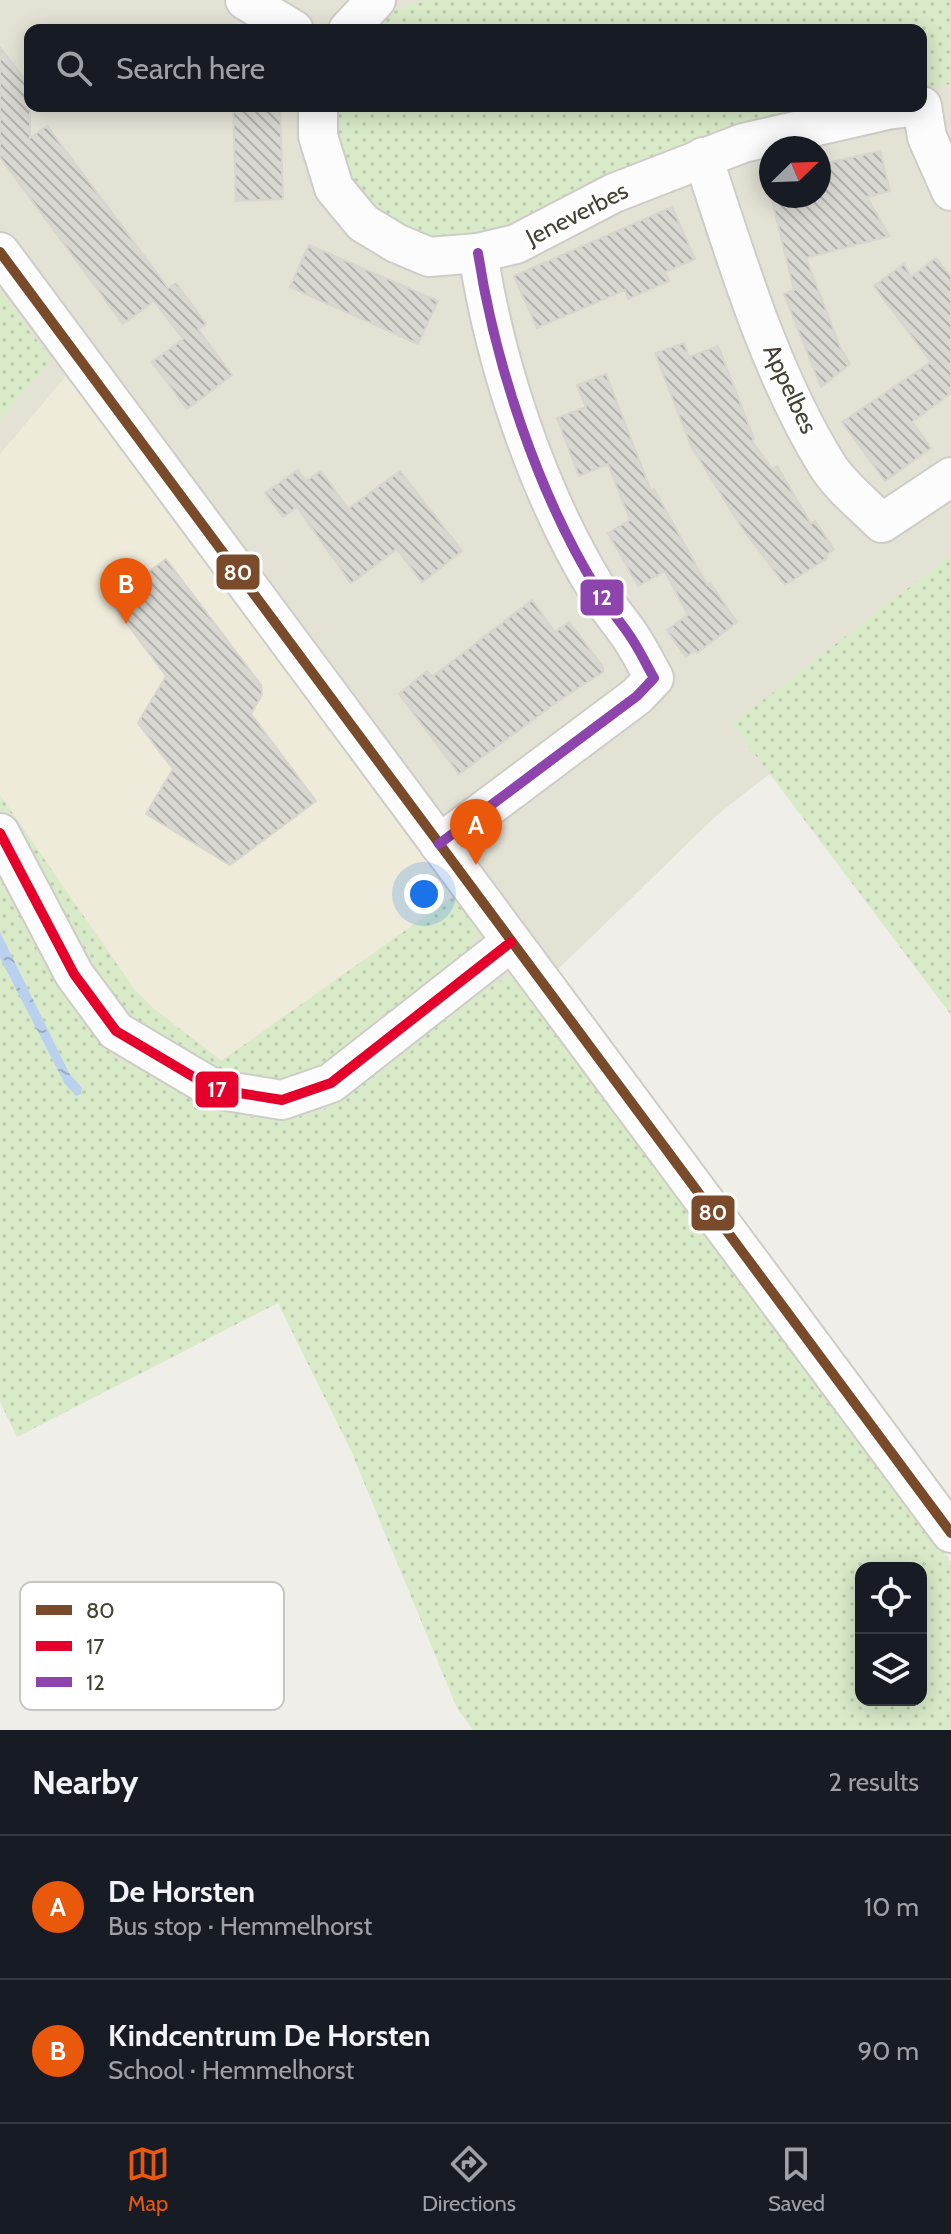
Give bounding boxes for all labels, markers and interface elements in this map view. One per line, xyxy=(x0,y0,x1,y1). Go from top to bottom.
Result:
search box xyxy=(24,24,927,112)
icon: search xyxy=(52,46,96,90)
text: Search here xyxy=(116,50,265,87)
north arrow xyxy=(759,136,831,208)
street label: Jeneverbes xyxy=(520,175,633,252)
street label: Appelbes xyxy=(757,340,824,438)
line badge: 80 xyxy=(215,553,261,591)
pin: B xyxy=(100,558,152,624)
text: 80 xyxy=(224,559,252,586)
line badge: 12 xyxy=(579,578,625,617)
text: 12 xyxy=(592,584,612,611)
pin: A xyxy=(450,799,502,865)
your location xyxy=(404,874,444,914)
line badge: 17 xyxy=(194,1070,240,1109)
text: 17 xyxy=(207,1076,227,1103)
line badge: 80 xyxy=(690,1194,736,1232)
text: 80 xyxy=(699,1199,727,1226)
map controls xyxy=(855,1562,927,1706)
button: locate xyxy=(855,1562,927,1634)
legend xyxy=(20,1582,284,1710)
text: 80 xyxy=(86,1597,115,1624)
text: 17 xyxy=(86,1633,104,1660)
button: layers xyxy=(855,1634,927,1706)
text: 12 xyxy=(86,1669,105,1696)
text: Nearby xyxy=(32,1761,139,1803)
text: 2 results xyxy=(828,1766,919,1798)
text: De Horsten xyxy=(108,1873,255,1910)
text: A xyxy=(50,1891,66,1923)
text: 10 m xyxy=(864,1891,919,1923)
text: Bus stop · Hemmelhorst xyxy=(108,1910,372,1942)
text: Kindcentrum De Horsten xyxy=(108,2017,431,2054)
text: B xyxy=(50,2035,66,2067)
text: 90 m xyxy=(857,2035,919,2067)
text: School · Hemmelhorst xyxy=(108,2054,354,2086)
tab: Map xyxy=(126,2142,170,2217)
tab: Directions xyxy=(422,2142,516,2217)
tab: Saved xyxy=(768,2142,825,2217)

